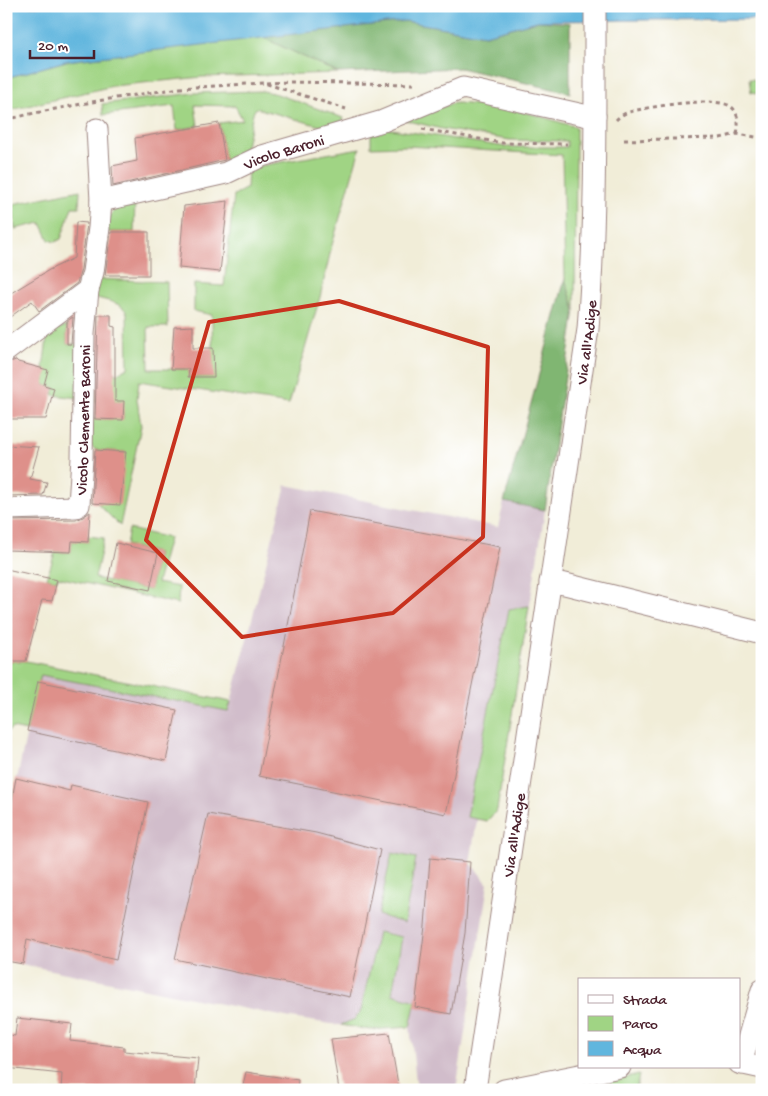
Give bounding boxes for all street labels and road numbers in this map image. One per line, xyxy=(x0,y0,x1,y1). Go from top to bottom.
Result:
street label: Vicolo Baroni xyxy=(241,132,327,177)
street label: Via all'Adige xyxy=(574,299,603,387)
street label: Vicolo Clemente Baroni xyxy=(74,345,97,497)
street label: Via all'Adige xyxy=(501,791,532,880)

